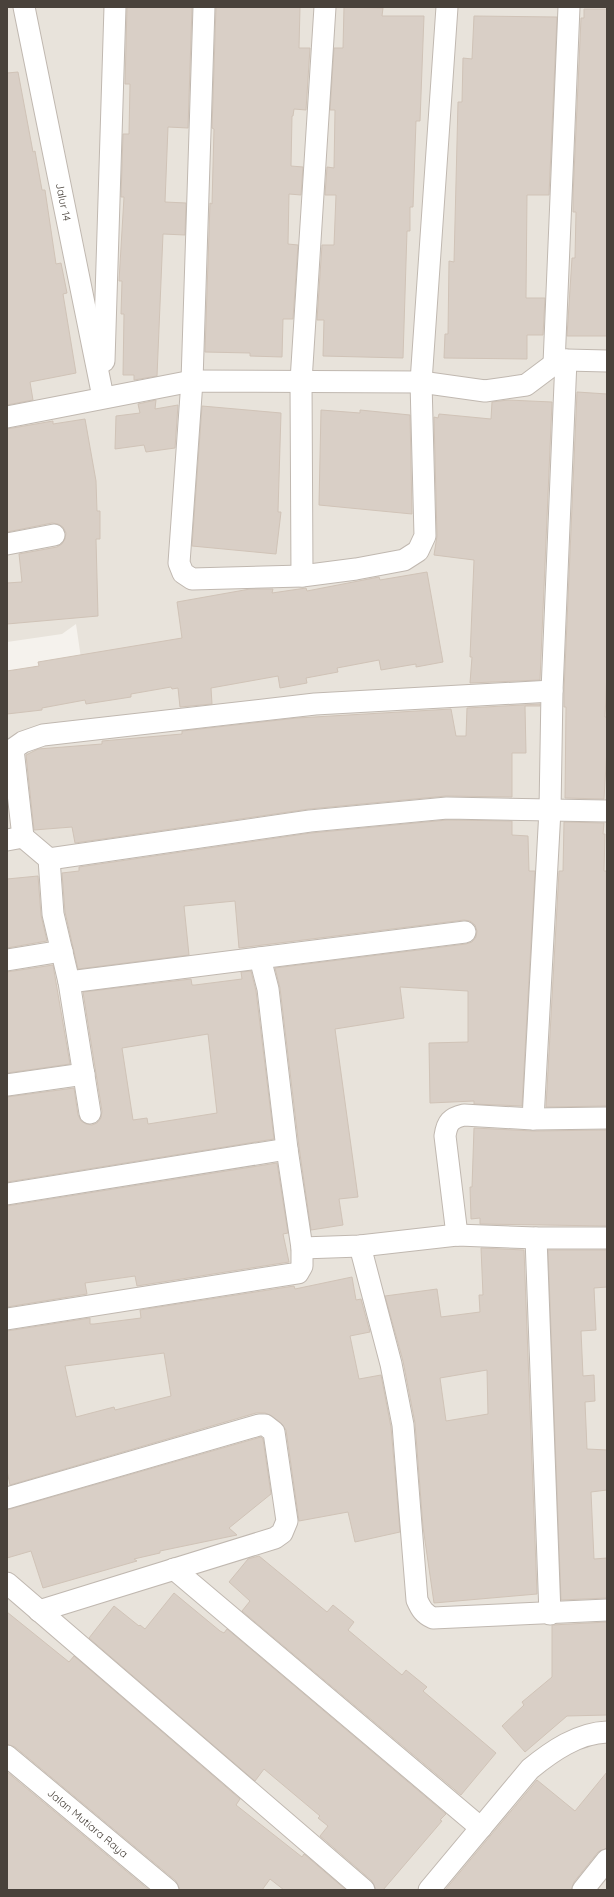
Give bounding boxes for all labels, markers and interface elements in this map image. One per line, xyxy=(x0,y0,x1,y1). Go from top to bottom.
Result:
street label: Jalur 14 xyxy=(53,182,74,223)
street label: Jalan Mutiara Raya xyxy=(45,1786,131,1861)

